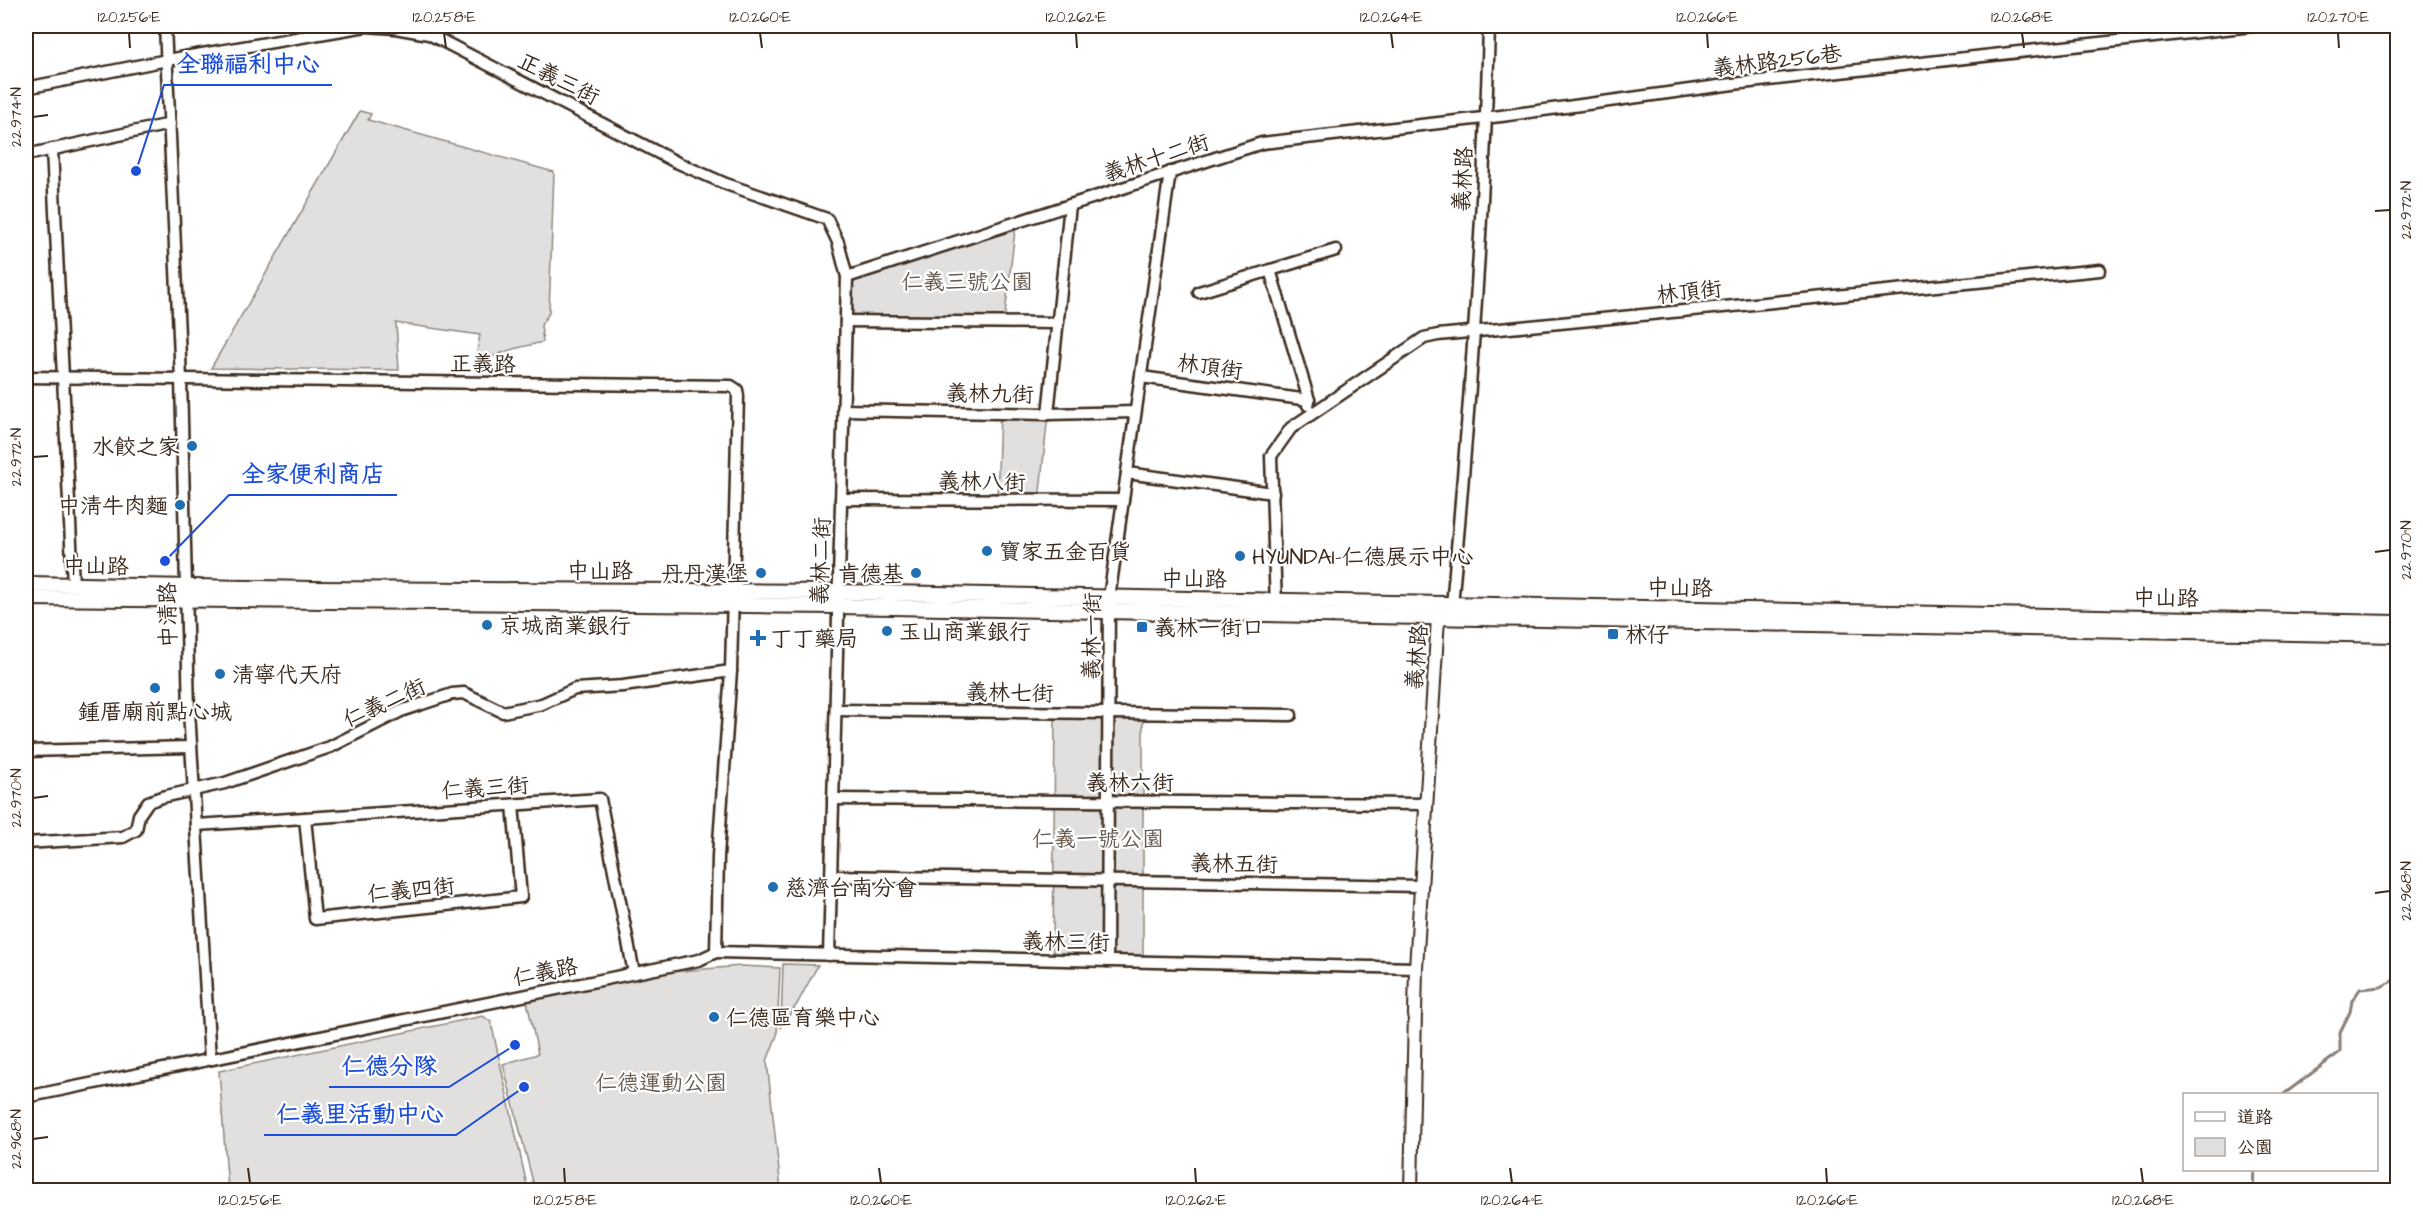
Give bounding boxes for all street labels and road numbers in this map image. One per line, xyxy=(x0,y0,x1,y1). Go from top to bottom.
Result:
street label: 義林路256巷 xyxy=(1711,38,1844,85)
street label: 正義三街 xyxy=(512,46,605,113)
street label: 義林十二街 xyxy=(1099,127,1214,190)
street label: 義林路 xyxy=(1446,145,1481,213)
street label: 林頂街 xyxy=(1655,274,1724,311)
street label: 正義路 xyxy=(450,348,516,381)
street label: 林頂街 xyxy=(1175,348,1245,387)
street label: 義林九街 xyxy=(946,378,1034,411)
street label: 義林八街 xyxy=(938,466,1026,499)
street label: 義林二街 xyxy=(804,517,839,606)
street label: 中山路 xyxy=(63,550,129,583)
street label: 中山路 xyxy=(567,556,633,587)
street label: 中山路 xyxy=(1161,563,1227,596)
street label: 中山路 xyxy=(1647,572,1713,605)
street label: 中清路 xyxy=(152,582,185,648)
street label: 中山路 xyxy=(2133,582,2199,615)
street label: 義林一街 xyxy=(1076,592,1109,680)
street label: 義林路 xyxy=(1399,623,1436,691)
street label: 仁義二街 xyxy=(338,671,431,735)
street label: 義林七街 xyxy=(966,677,1054,710)
street label: 義林六街 xyxy=(1086,768,1174,799)
street label: 仁義三街 xyxy=(440,770,530,807)
street label: 義林五街 xyxy=(1190,848,1278,881)
street label: 仁義四街 xyxy=(366,870,457,911)
street label: 義林三街 xyxy=(1022,926,1110,959)
street label: 仁義路 xyxy=(510,951,581,994)

